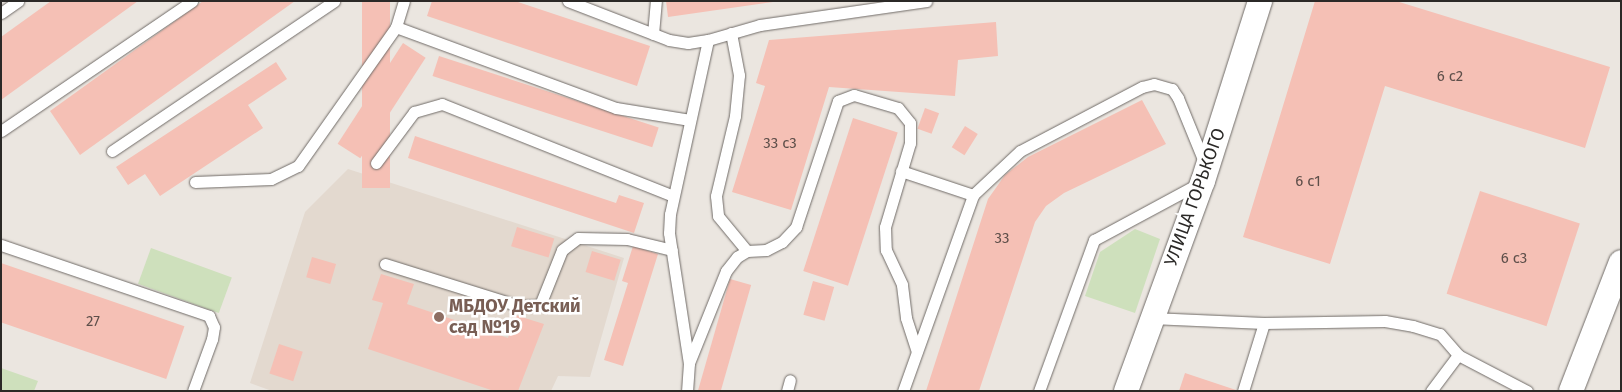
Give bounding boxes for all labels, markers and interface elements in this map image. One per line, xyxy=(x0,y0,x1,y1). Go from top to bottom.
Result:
house number: 6 с2 xyxy=(1437,68,1463,86)
street label: УЛИЦА ГОРЬКОГО xyxy=(1160,125,1230,269)
house number: 33 с3 xyxy=(763,135,797,153)
house number: 6 с1 xyxy=(1295,173,1321,191)
house number: 33 xyxy=(995,230,1009,248)
house number: 6 с3 xyxy=(1501,250,1527,268)
place label: МБДОУ Детский сад №19 xyxy=(449,296,581,338)
marker: МБДОУ Детский сад №19 xyxy=(433,311,445,323)
house number: 27 xyxy=(86,313,100,331)

